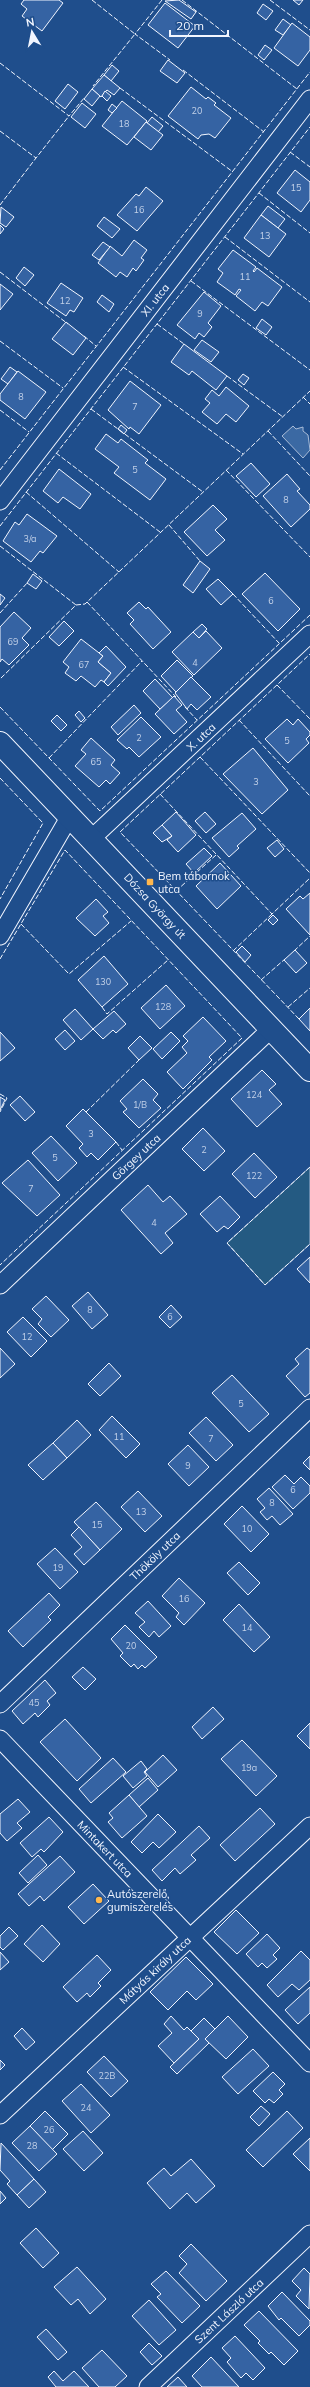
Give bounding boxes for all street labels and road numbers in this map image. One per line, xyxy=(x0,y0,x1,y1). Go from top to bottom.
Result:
street label: XI. utca xyxy=(138,281,172,319)
street label: X. utca xyxy=(183,720,219,754)
street label: Dózsa György út xyxy=(121,870,189,942)
street label: Görgey utca xyxy=(109,1131,163,1183)
street label: Thököly utca xyxy=(127,1529,183,1583)
street label: Mintakert utca xyxy=(74,1818,136,1880)
street label: Mátyás király utca xyxy=(116,1933,194,2007)
street label: Szent László utca xyxy=(192,2275,266,2347)

